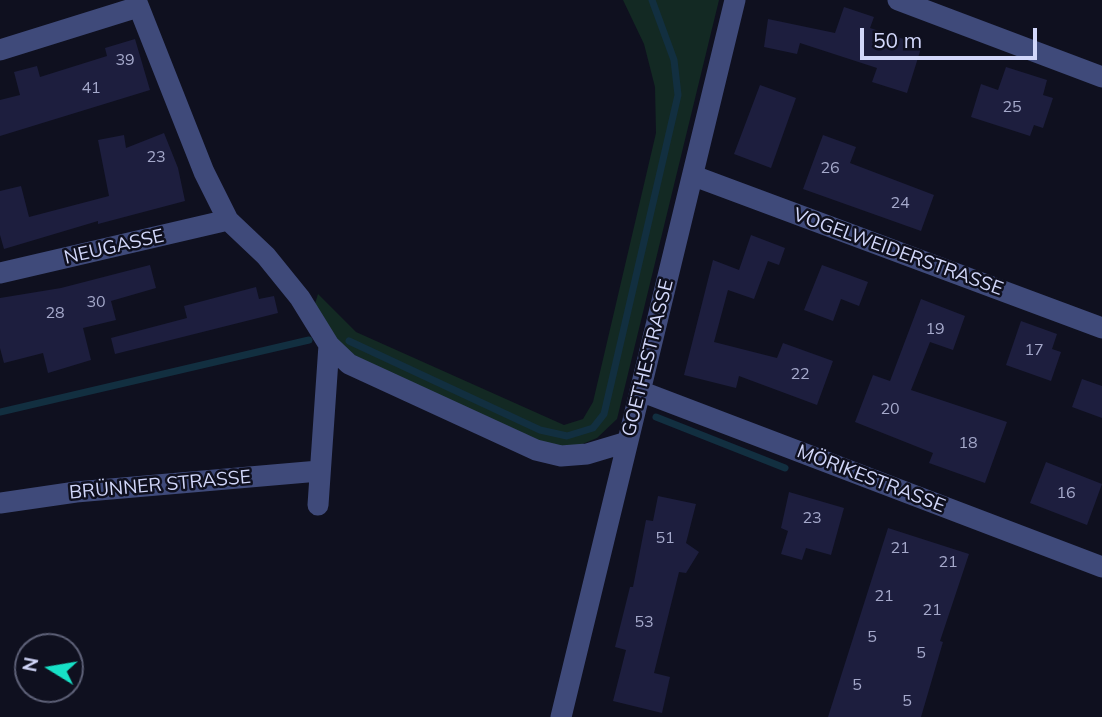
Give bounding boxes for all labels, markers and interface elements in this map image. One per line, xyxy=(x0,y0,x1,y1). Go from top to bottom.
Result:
scale bar xyxy=(864,14,1041,58)
text: 50 m xyxy=(873,27,922,53)
house number: 39 xyxy=(115,50,135,70)
house number: 41 xyxy=(81,78,101,98)
house number: 25 xyxy=(1002,97,1022,117)
house number: 23 xyxy=(146,147,166,167)
house number: 26 xyxy=(820,158,840,178)
house number: 24 xyxy=(890,193,910,213)
street label: VOGELWEIDERSTRASSE xyxy=(790,203,1006,301)
street label: NEUGASSE xyxy=(62,224,166,270)
street label: GOETHESTRASSE xyxy=(617,277,679,439)
house number: 30 xyxy=(86,292,106,312)
house number: 28 xyxy=(45,303,65,323)
house number: 19 xyxy=(925,319,945,339)
house number: 17 xyxy=(1024,340,1044,360)
house number: 22 xyxy=(790,364,810,384)
house number: 20 xyxy=(880,399,900,419)
house number: 18 xyxy=(958,433,978,453)
street label: MÖRIKESTRASSE xyxy=(794,440,948,518)
street label: BRÜNNER STRASSE xyxy=(68,466,252,504)
house number: 16 xyxy=(1056,483,1076,503)
house number: 23 xyxy=(802,508,822,528)
house number: 51 xyxy=(655,528,675,548)
house number: 21 xyxy=(890,538,910,558)
house number: 21 xyxy=(938,552,958,572)
house number: 21 xyxy=(874,586,894,606)
house number: 21 xyxy=(922,600,942,620)
house number: 53 xyxy=(634,612,654,632)
house number: 5 xyxy=(867,627,877,647)
north arrow xyxy=(14,633,84,703)
house number: 5 xyxy=(916,643,926,663)
text: N xyxy=(17,655,43,674)
house number: 5 xyxy=(852,675,862,695)
house number: 5 xyxy=(902,691,912,711)

